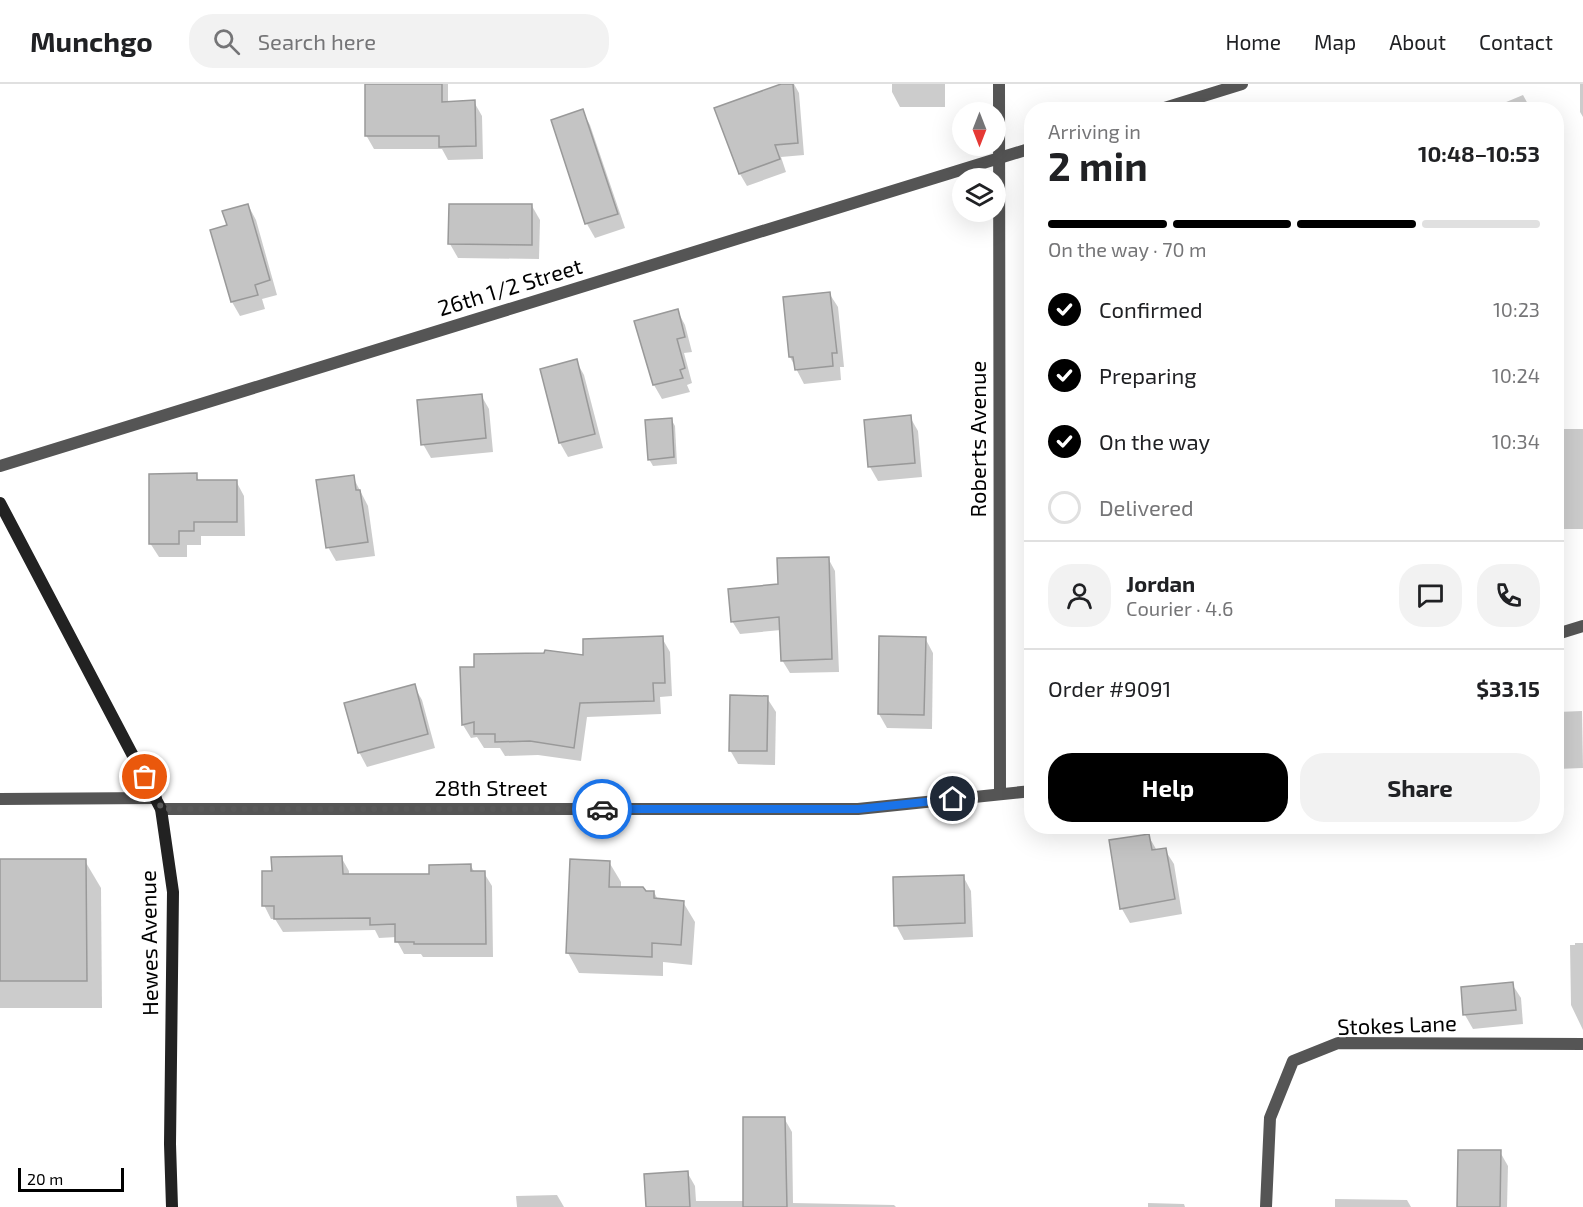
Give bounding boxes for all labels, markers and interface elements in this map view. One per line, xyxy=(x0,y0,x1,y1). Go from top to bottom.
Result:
search box xyxy=(189,14,609,68)
text: Munchgo xyxy=(30,24,153,58)
icon: search xyxy=(210,25,243,58)
text: Search here xyxy=(258,28,376,54)
text: Home xyxy=(1225,29,1281,54)
text: Map xyxy=(1314,29,1356,54)
text: About xyxy=(1389,29,1446,54)
text: Contact xyxy=(1479,29,1553,54)
north arrow xyxy=(952,102,1006,156)
map controls xyxy=(952,102,1006,222)
text: Arriving in xyxy=(1048,119,1141,143)
text: 10:48–10:53 xyxy=(1418,140,1540,166)
text: 2 min xyxy=(1048,142,1148,189)
button: layers xyxy=(952,168,1006,222)
text: On the way · 70 m xyxy=(1048,237,1207,261)
street label: 26th 1/2 Street xyxy=(434,252,585,320)
icon: check xyxy=(1048,293,1081,326)
text: Confirmed xyxy=(1099,296,1203,322)
text: 10:23 xyxy=(1493,297,1540,321)
icon: check xyxy=(1048,359,1081,392)
street label: Roberts Avenue xyxy=(964,361,990,517)
text: Preparing xyxy=(1099,362,1197,388)
text: 10:24 xyxy=(1492,363,1540,387)
icon: check xyxy=(1048,425,1081,458)
text: On the way xyxy=(1099,428,1210,454)
text: 10:34 xyxy=(1492,429,1540,453)
text: Delivered xyxy=(1099,494,1194,520)
button: person xyxy=(1048,564,1111,627)
button: chat xyxy=(1399,564,1462,627)
button: phone xyxy=(1477,564,1540,627)
text: Jordan xyxy=(1126,570,1195,596)
text: Courier · 4.6 xyxy=(1126,596,1233,620)
text: Order #9091 xyxy=(1048,675,1171,701)
text: $33.15 xyxy=(1476,675,1540,701)
pin xyxy=(119,751,170,802)
button: Help xyxy=(1048,753,1288,822)
button: Share xyxy=(1300,753,1540,822)
icon: bag xyxy=(128,760,161,793)
pin xyxy=(927,773,978,824)
street label: 28th Street xyxy=(435,774,547,800)
courier xyxy=(572,779,632,839)
icon: home xyxy=(936,782,969,815)
icon: car xyxy=(586,793,619,826)
street label: Hewes Avenue xyxy=(134,870,162,1016)
street label: Stokes Lane xyxy=(1337,1009,1457,1039)
scale bar xyxy=(18,1165,124,1192)
text: 20 m xyxy=(27,1169,63,1188)

